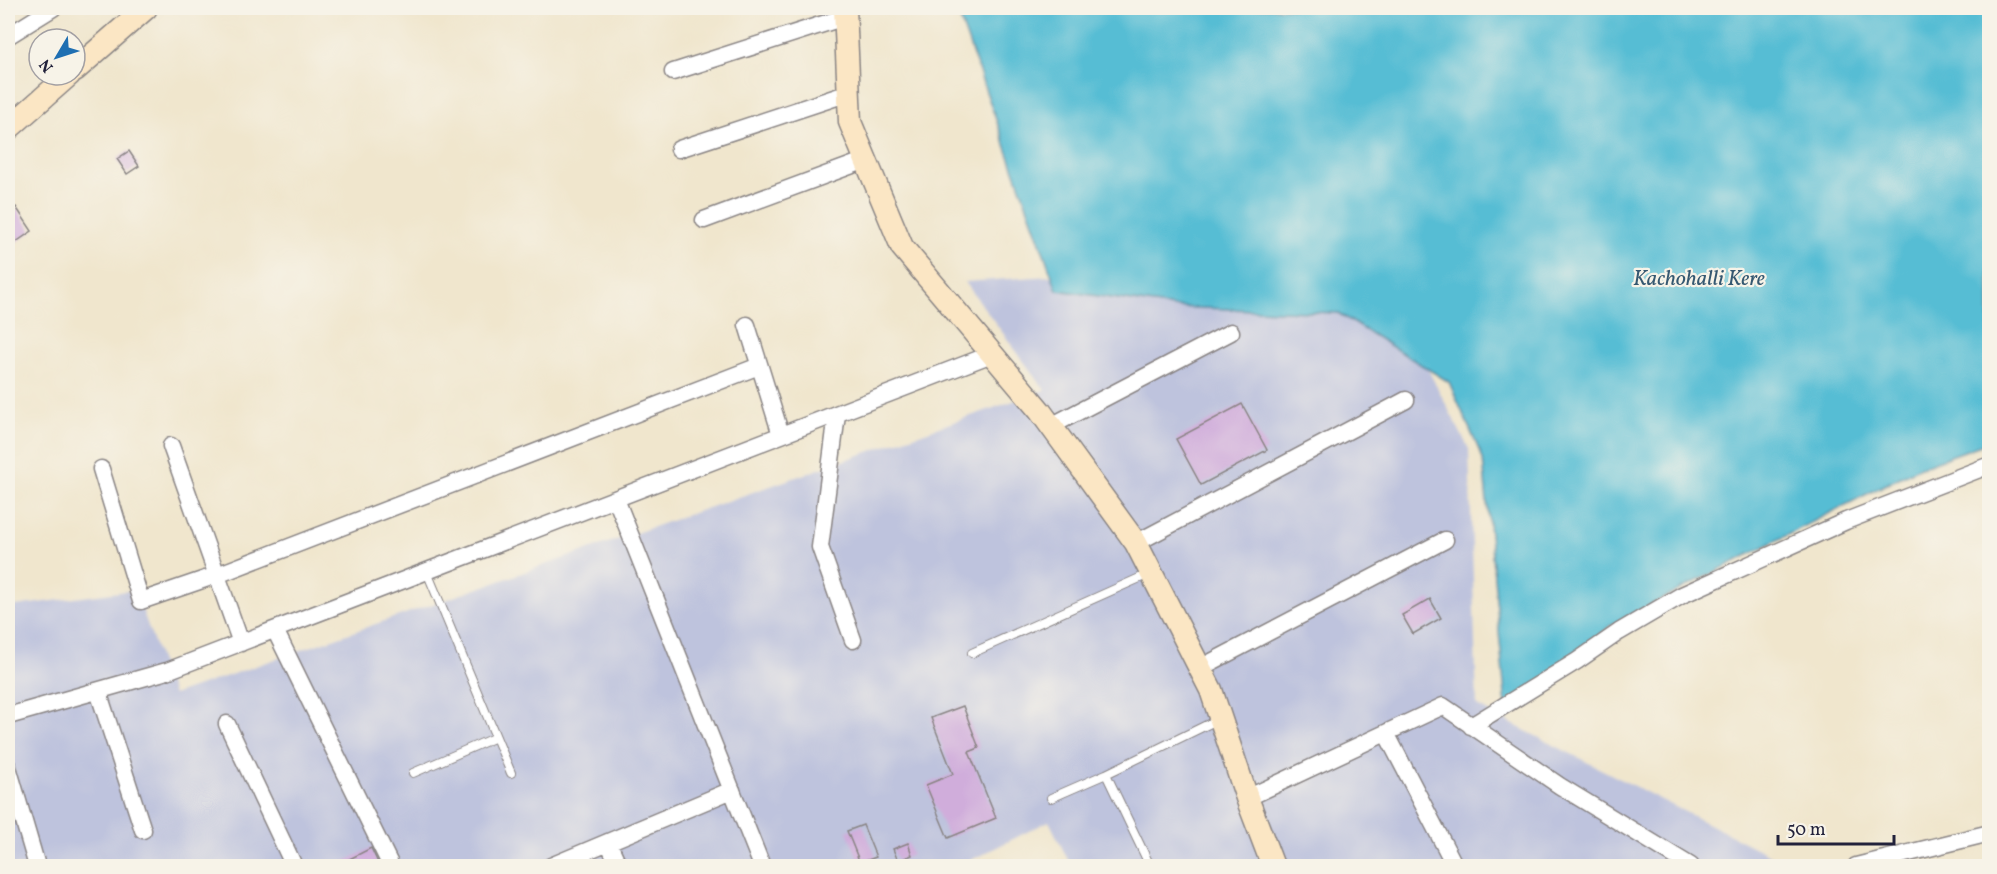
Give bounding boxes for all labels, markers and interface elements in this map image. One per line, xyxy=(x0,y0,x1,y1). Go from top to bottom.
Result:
north arrow xyxy=(27,27,87,87)
text: N xyxy=(34,53,59,77)
water label: Kachohalli Kere xyxy=(1633,264,1765,295)
scale bar xyxy=(1778,808,1894,846)
text: 50 m xyxy=(1787,818,1826,843)

